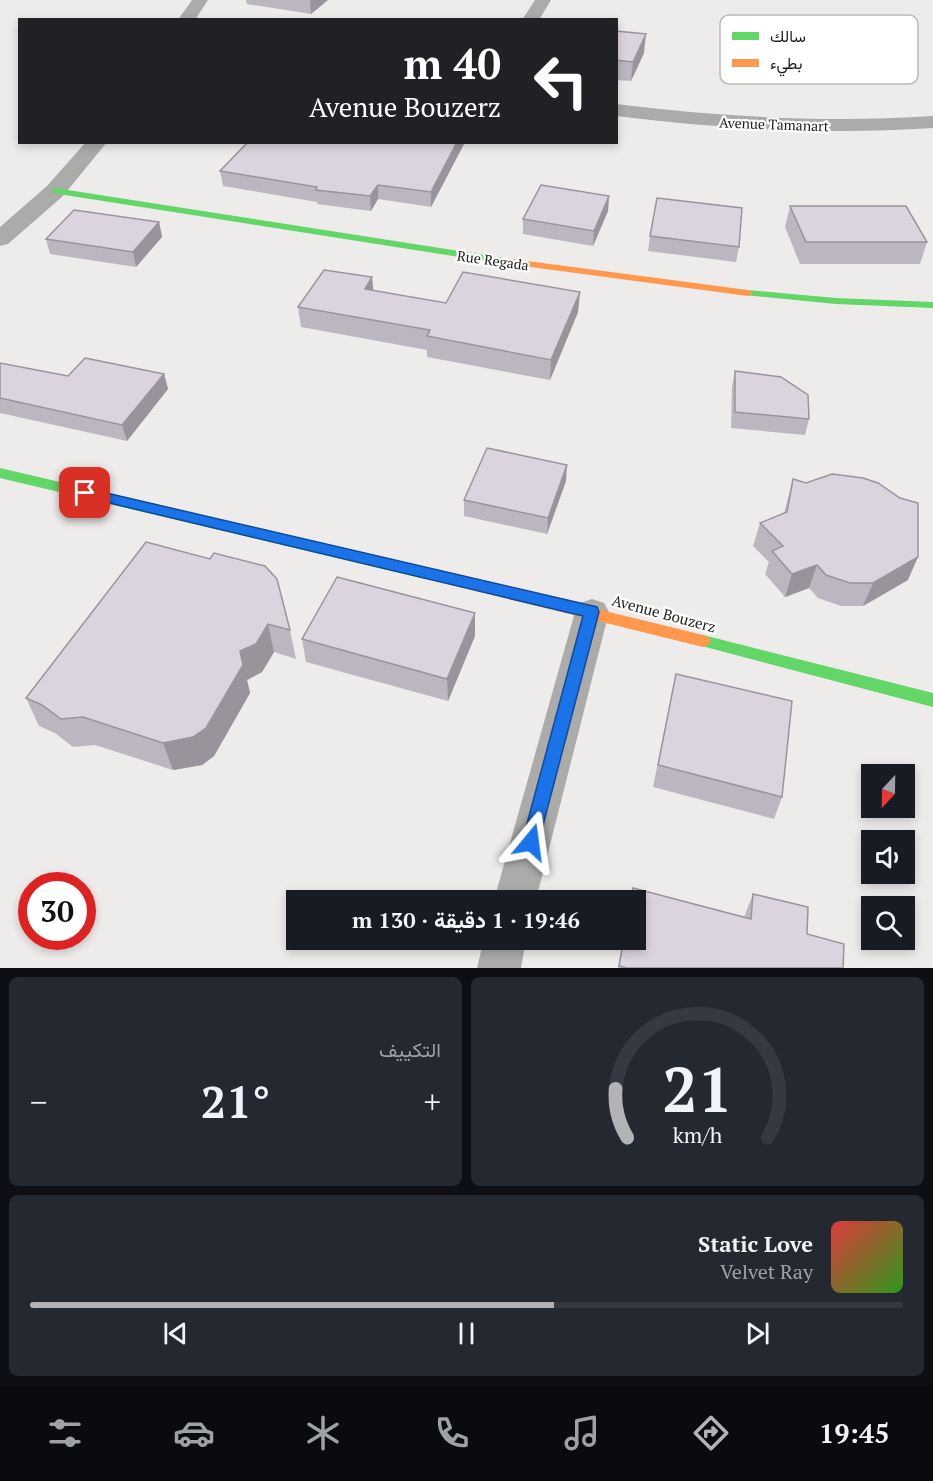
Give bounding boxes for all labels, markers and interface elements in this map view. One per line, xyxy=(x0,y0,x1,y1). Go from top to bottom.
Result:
legend xyxy=(720,15,918,84)
text: سالك xyxy=(770,25,806,47)
text: 40 m xyxy=(403,35,501,91)
icon: left xyxy=(522,42,600,120)
text: بطيء xyxy=(770,52,802,77)
text: Avenue Bouzerz xyxy=(309,89,501,125)
street label: Avenue Tamanart xyxy=(719,113,830,135)
street label: Rue Regada xyxy=(456,246,530,274)
pin xyxy=(59,467,110,518)
icon: arrive xyxy=(68,476,101,509)
street label: Avenue Bouzerz xyxy=(610,590,718,636)
north arrow xyxy=(861,764,915,818)
map controls xyxy=(861,764,915,950)
position arrow xyxy=(499,810,563,874)
button: sound xyxy=(861,830,915,884)
speed limit sign: 30 xyxy=(18,872,96,950)
button: search xyxy=(861,896,915,950)
text: 19:46 · 1 دقيقة · 130 m xyxy=(352,905,580,934)
text: التكييف xyxy=(379,1036,441,1063)
text: 21 xyxy=(662,1047,733,1130)
text: 21° xyxy=(201,1071,270,1131)
text: − xyxy=(30,1080,48,1123)
text: + xyxy=(423,1080,441,1123)
text: km/h xyxy=(673,1122,723,1150)
text: Static Love xyxy=(698,1229,813,1258)
text: Velvet Ray xyxy=(720,1258,813,1285)
icon: previous xyxy=(159,1317,192,1350)
icon: pause xyxy=(450,1317,483,1350)
icon: next xyxy=(741,1317,774,1350)
icon: filters xyxy=(44,1412,86,1454)
icon: car xyxy=(173,1412,215,1454)
icon: climate xyxy=(302,1412,344,1454)
icon: phone xyxy=(431,1412,473,1454)
icon: music xyxy=(561,1412,603,1454)
icon: directions xyxy=(690,1412,732,1454)
text: 19:45 xyxy=(819,1415,889,1451)

